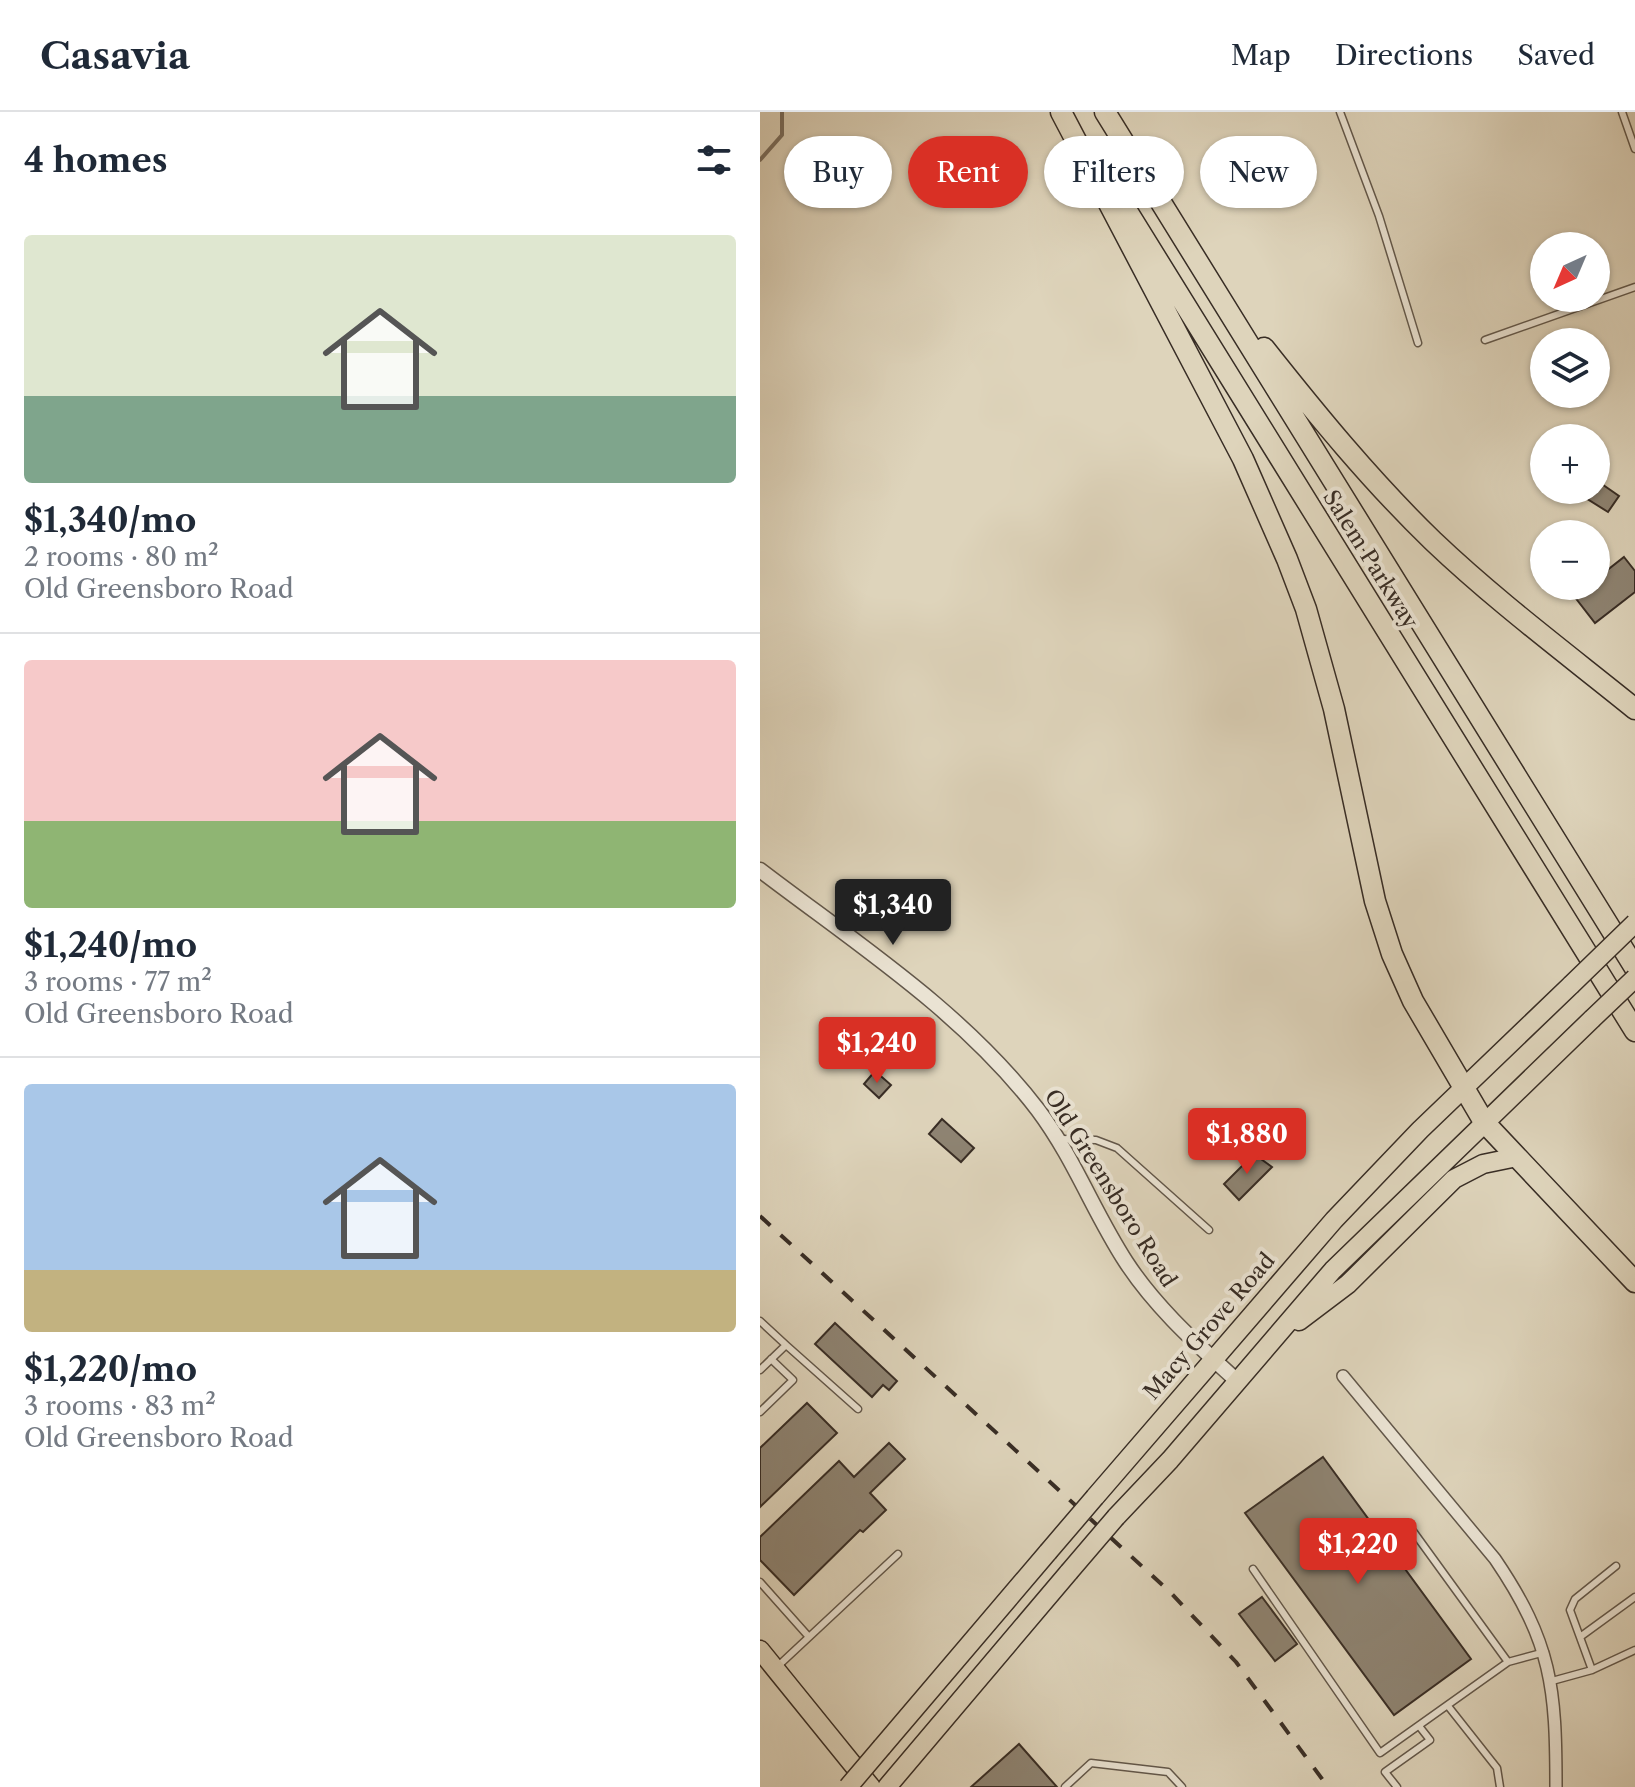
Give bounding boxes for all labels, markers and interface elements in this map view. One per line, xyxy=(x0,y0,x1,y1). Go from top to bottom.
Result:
text: Casavia xyxy=(40,32,190,79)
text: Map xyxy=(1231,38,1291,72)
text: Directions xyxy=(1335,38,1473,72)
text: Saved xyxy=(1517,38,1595,72)
chip: Buy xyxy=(784,136,892,208)
chip: Rent xyxy=(908,136,1028,208)
chip: Filters xyxy=(1044,136,1184,208)
chip: New xyxy=(1200,136,1317,208)
icon: filters xyxy=(692,138,736,182)
text: 4 homes xyxy=(24,139,168,181)
north arrow xyxy=(1530,232,1610,312)
map controls xyxy=(1530,232,1610,600)
icon: home xyxy=(308,287,452,431)
button: layers xyxy=(1530,328,1610,408)
button: + xyxy=(1530,424,1610,504)
street label: Salem Parkway xyxy=(1317,485,1424,634)
text: $1,340/mo xyxy=(24,499,196,541)
button: − xyxy=(1530,520,1610,600)
text: 2 rooms · 80 m² xyxy=(24,541,219,573)
text: Old Greensboro Road xyxy=(24,573,294,605)
icon: home xyxy=(308,712,452,856)
pin: $1,340 xyxy=(828,879,958,947)
text: $1,340 xyxy=(853,889,933,921)
text: $1,240/mo xyxy=(24,924,197,966)
text: 3 rooms · 77 m² xyxy=(24,966,212,998)
text: Old Greensboro Road xyxy=(24,998,294,1030)
pin: $1,240 xyxy=(812,1017,942,1085)
text: $1,240 xyxy=(837,1027,917,1059)
street label: Old Greensboro Road xyxy=(1039,1084,1182,1292)
pin: $1,880 xyxy=(1182,1108,1312,1176)
text: $1,880 xyxy=(1206,1118,1288,1150)
icon: home xyxy=(308,1136,452,1280)
street label: Macy Grove Road xyxy=(1138,1247,1281,1405)
text: $1,220/mo xyxy=(24,1348,197,1390)
text: 3 rooms · 83 m² xyxy=(24,1390,216,1422)
text: Old Greensboro Road xyxy=(24,1422,294,1454)
pin: $1,220 xyxy=(1293,1518,1423,1586)
text: $1,220 xyxy=(1318,1528,1398,1560)

